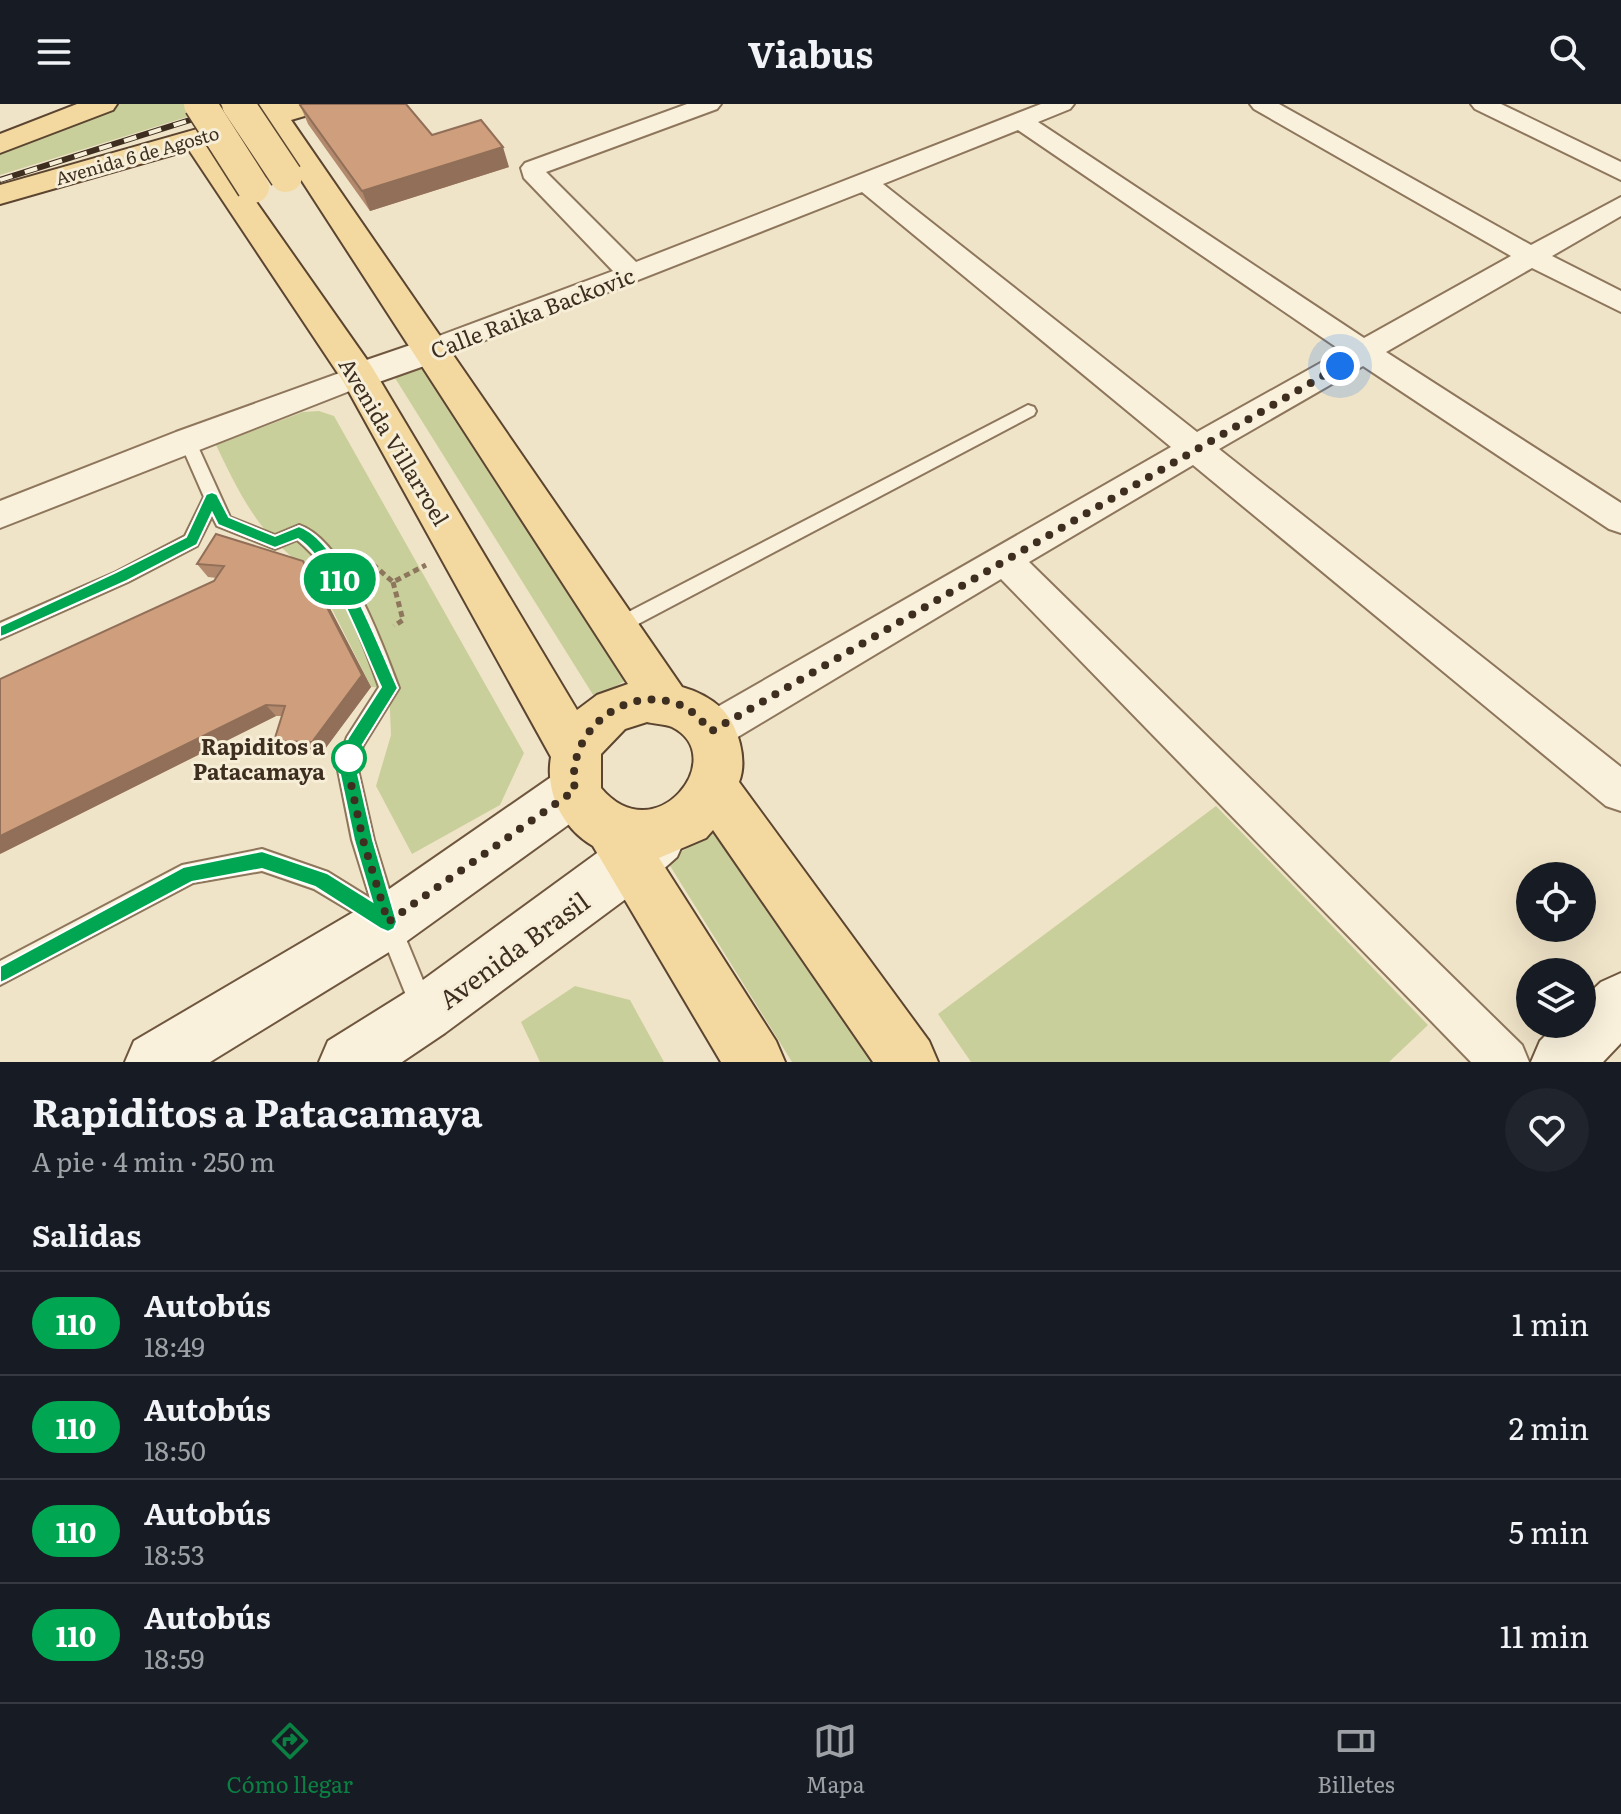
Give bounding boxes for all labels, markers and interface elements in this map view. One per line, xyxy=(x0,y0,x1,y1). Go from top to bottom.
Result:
text: Viabus xyxy=(748,26,873,79)
icon: menu xyxy=(32,30,76,74)
icon: search xyxy=(1545,30,1589,74)
street label: Avenida 6 de Agosto xyxy=(52,119,222,191)
street label: Calle Raika Backovic xyxy=(425,258,639,366)
your location xyxy=(1320,346,1360,386)
street label: Avenida Villarroel xyxy=(332,351,458,531)
line badge: 110 xyxy=(294,553,386,605)
text: 110 xyxy=(320,558,360,600)
place label: Rapiditos a Patacamaya xyxy=(193,729,325,787)
marker: Rapiditos a Patacamaya xyxy=(332,741,366,775)
map controls xyxy=(1516,862,1596,1038)
button: locate xyxy=(1516,862,1596,942)
street label: Avenida Brasil xyxy=(430,881,597,1017)
button: layers xyxy=(1516,958,1596,1038)
text: Rapiditos a Patacamaya xyxy=(32,1082,482,1139)
button: heart xyxy=(1505,1088,1589,1172)
text: A pie · 4 min · 250 m xyxy=(32,1141,275,1180)
text: Salidas xyxy=(32,1212,141,1256)
text: Autobús xyxy=(144,1282,271,1326)
text: 1 min xyxy=(1512,1301,1589,1345)
text: 110 xyxy=(56,1302,96,1344)
text: 18:49 xyxy=(144,1326,205,1365)
text: Autobús xyxy=(144,1386,271,1430)
text: 2 min xyxy=(1509,1405,1589,1449)
text: 110 xyxy=(56,1406,96,1448)
text: 18:50 xyxy=(144,1430,206,1469)
text: Autobús xyxy=(144,1490,271,1534)
text: 5 min xyxy=(1509,1509,1589,1553)
text: 110 xyxy=(56,1510,96,1552)
text: 18:53 xyxy=(144,1534,205,1573)
text: Autobús xyxy=(144,1594,271,1638)
text: 11 min xyxy=(1500,1613,1589,1657)
text: 110 xyxy=(56,1614,96,1656)
text: 18:59 xyxy=(144,1638,204,1677)
tab: Cómo llegar xyxy=(226,1719,353,1800)
tab: Mapa xyxy=(806,1719,865,1800)
tab: Billetes xyxy=(1317,1719,1395,1800)

